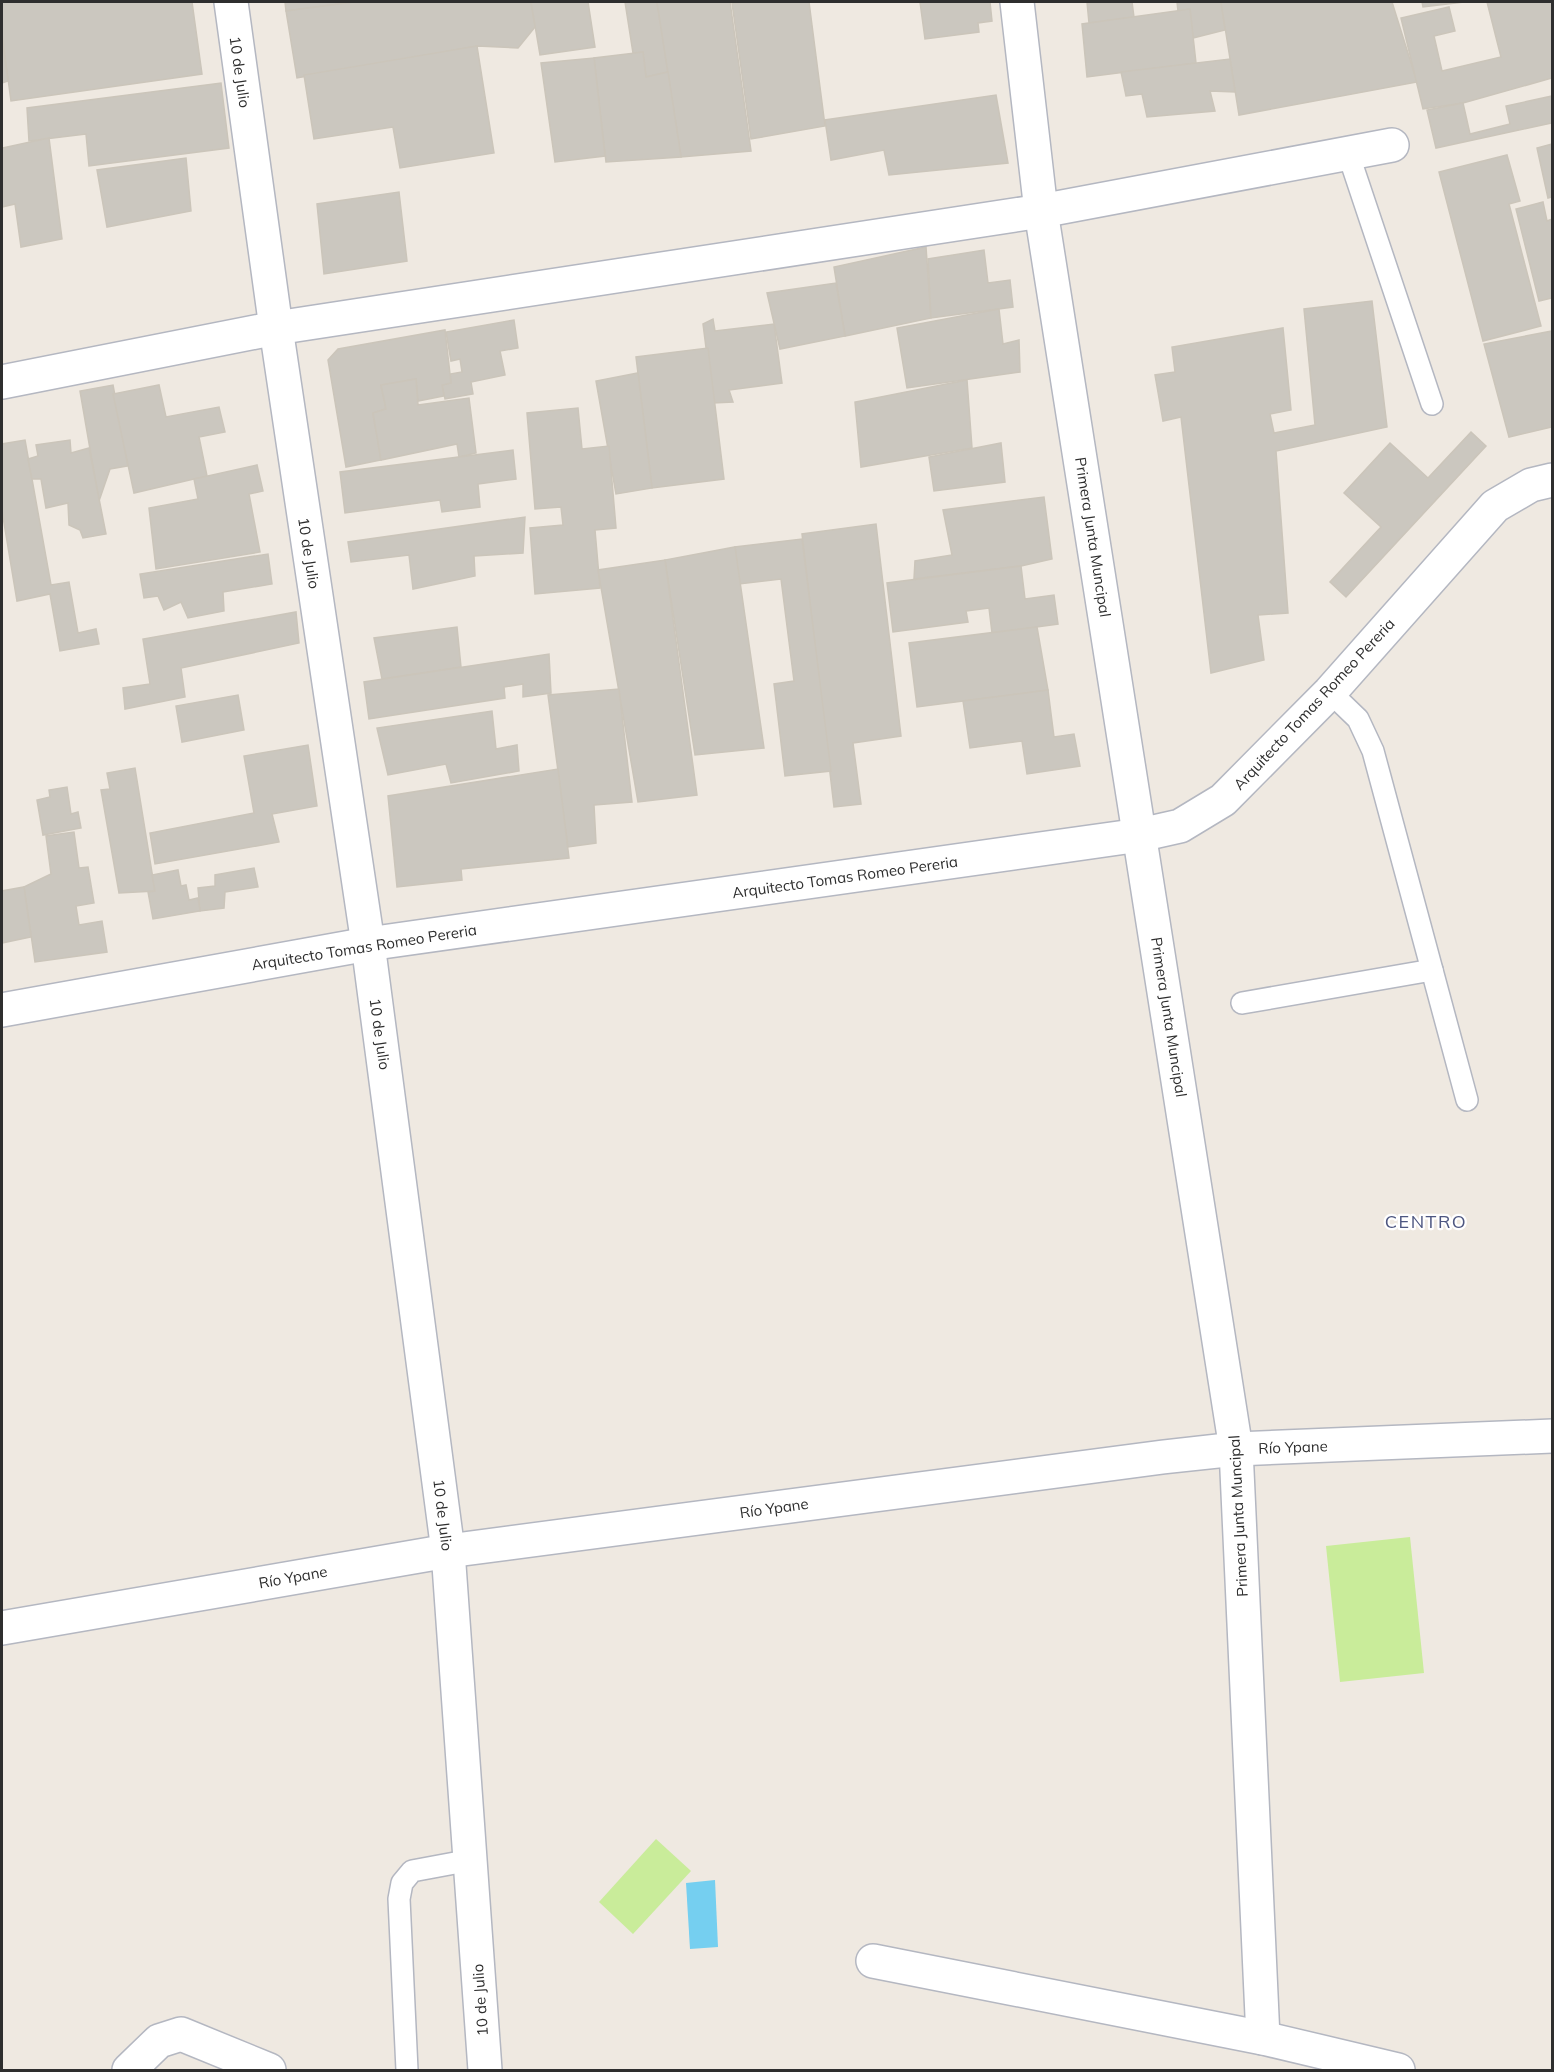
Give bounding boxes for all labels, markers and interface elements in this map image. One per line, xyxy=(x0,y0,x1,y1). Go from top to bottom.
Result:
street label: 10 de Julio xyxy=(226,35,254,109)
street label: Primera Junta Muncipal xyxy=(1071,456,1115,618)
street label: 10 de Julio xyxy=(294,516,324,590)
street label: Arquitecto Tomas Romeo Pereria xyxy=(1229,614,1399,794)
street label: Arquitecto Tomas Romeo Pereria xyxy=(731,852,959,902)
street label: Arquitecto Tomas Romeo Pereria xyxy=(250,920,478,974)
street label: Primera Junta Muncipal xyxy=(1147,936,1191,1098)
street label: 10 de Julio xyxy=(366,997,394,1071)
district label: CENTRO xyxy=(1385,1210,1467,1233)
street label: Primera Junta Muncipal xyxy=(1224,1435,1252,1597)
street label: Río Ypane xyxy=(1258,1436,1328,1458)
street label: 10 de Julio xyxy=(429,1478,457,1552)
street label: Río Ypane xyxy=(738,1494,810,1522)
street label: Río Ypane xyxy=(257,1562,329,1592)
street label: 10 de Julio xyxy=(468,1963,492,2037)

